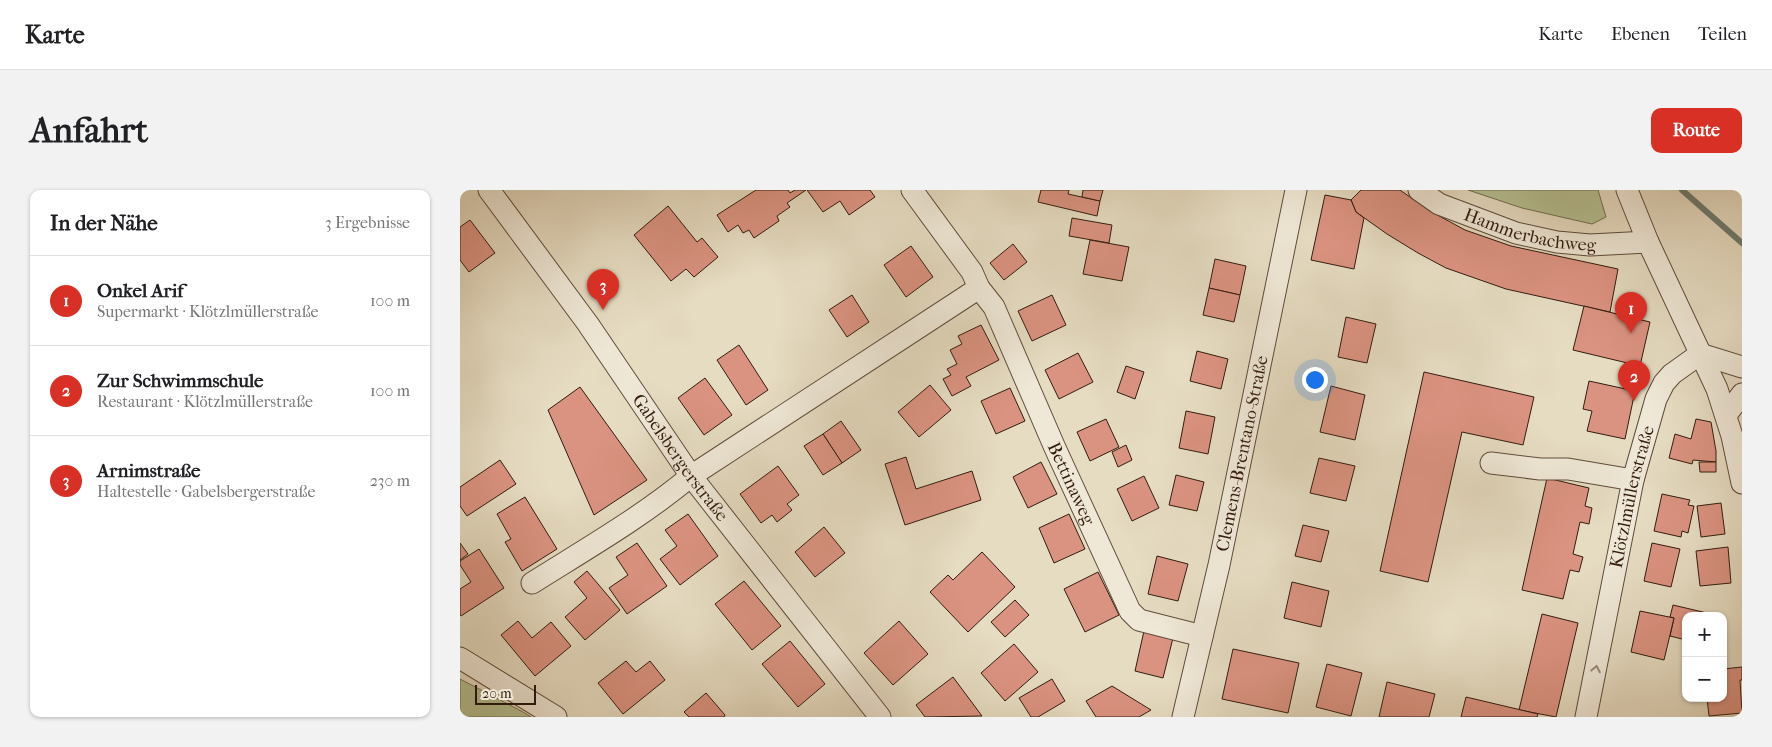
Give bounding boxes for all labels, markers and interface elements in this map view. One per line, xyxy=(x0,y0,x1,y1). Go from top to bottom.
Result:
text: Karte xyxy=(25,21,85,49)
text: Karte xyxy=(1538,24,1583,45)
text: Ebenen xyxy=(1611,24,1670,45)
text: Teilen xyxy=(1698,24,1747,45)
button: Route xyxy=(1651,108,1742,153)
text: Anfahrt xyxy=(30,110,148,151)
street label: Hammerbachweg xyxy=(1461,204,1597,256)
text: In der Nähe xyxy=(50,211,158,235)
text: 3 Ergebnisse xyxy=(325,213,410,232)
pin: 3 xyxy=(587,269,619,310)
text: Onkel Arif xyxy=(97,280,184,302)
text: 1 xyxy=(63,291,69,310)
text: 100 m xyxy=(370,291,410,310)
pin: 1 xyxy=(1615,292,1647,333)
text: Supermarkt · Klötzlmüllerstraße xyxy=(97,302,318,321)
street label: Clemens-Brentano-Straße xyxy=(1212,354,1272,553)
pin: 2 xyxy=(1618,360,1650,401)
your location xyxy=(1302,367,1328,393)
text: Zur Schwimmschule xyxy=(97,370,263,392)
text: 2 xyxy=(62,381,70,400)
text: 100 m xyxy=(370,381,410,400)
street label: Gabelsbergerstraße xyxy=(628,390,733,525)
text: Restaurant · Klötzlmüllerstraße xyxy=(97,392,313,411)
street label: Klötzlmüllerstraße xyxy=(1605,423,1658,570)
street label: Bettinaweg xyxy=(1043,439,1100,529)
text: Arnimstraße xyxy=(97,460,200,482)
text: 3 xyxy=(63,471,69,490)
text: 230 m xyxy=(370,471,410,490)
text: Haltestelle · Gabelsbergerstraße xyxy=(97,482,315,501)
map controls xyxy=(1682,612,1727,702)
button: + xyxy=(1682,612,1727,657)
button: − xyxy=(1682,657,1727,702)
one-way arrow xyxy=(1590,665,1601,674)
scale bar xyxy=(475,682,536,705)
text: 20 m xyxy=(482,685,512,702)

